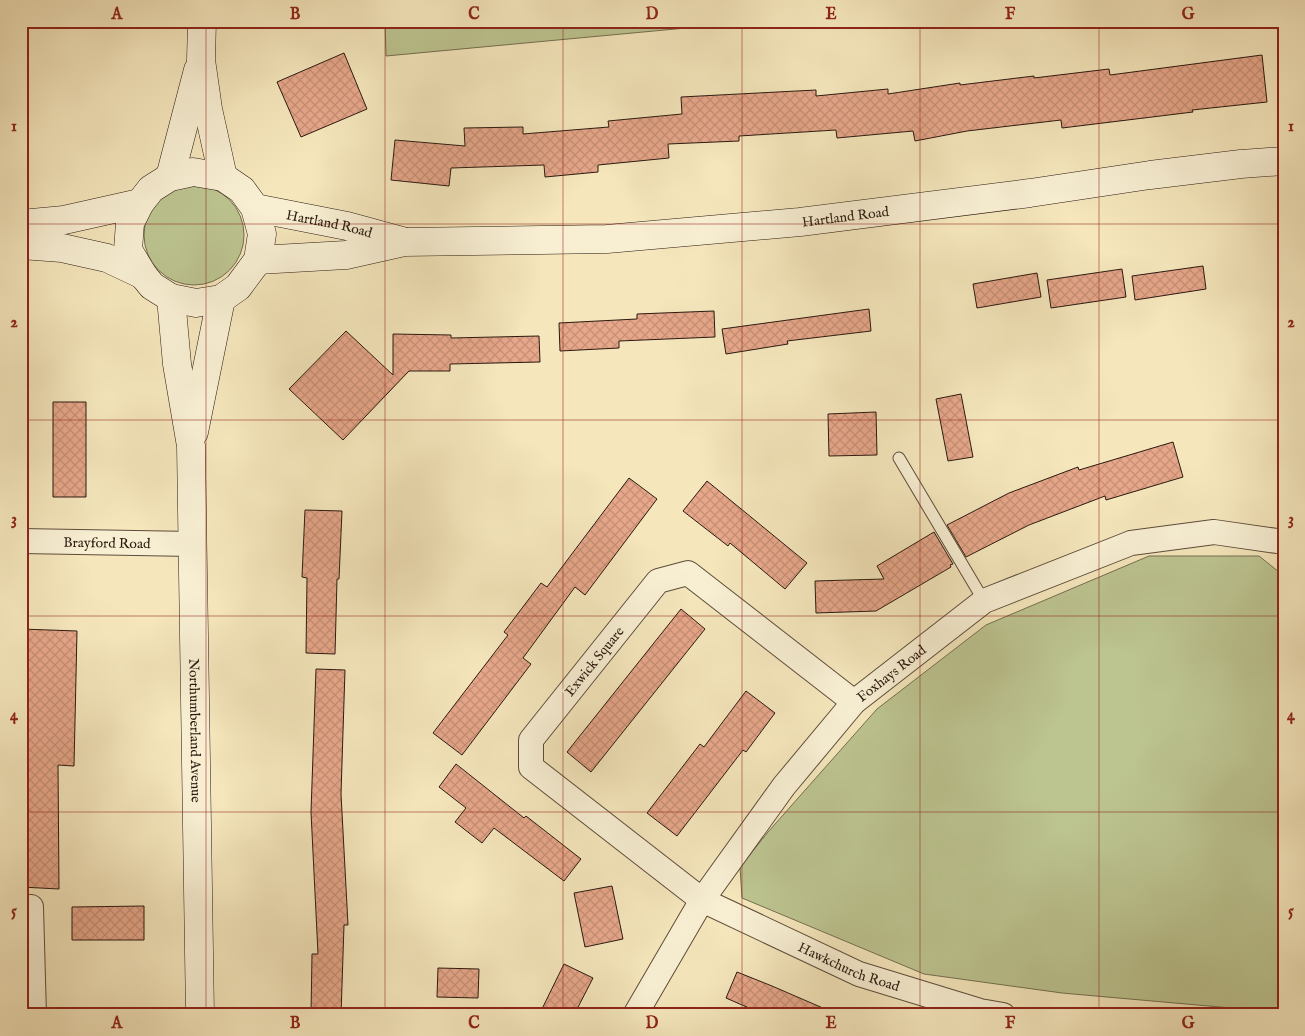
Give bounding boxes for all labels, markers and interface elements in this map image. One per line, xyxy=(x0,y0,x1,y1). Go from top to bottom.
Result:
text: A xyxy=(111,5,124,25)
text: B xyxy=(290,5,301,25)
text: C xyxy=(468,5,480,25)
text: D xyxy=(646,5,659,25)
text: E xyxy=(825,5,837,25)
text: F xyxy=(1005,5,1016,25)
text: G xyxy=(1182,5,1195,25)
text: 1 xyxy=(11,117,17,137)
text: 1 xyxy=(1288,117,1294,137)
street label: Hartland Road xyxy=(801,203,891,232)
street label: Hartland Road xyxy=(285,206,375,243)
text: 2 xyxy=(10,313,18,333)
text: 2 xyxy=(1287,313,1295,333)
text: 3 xyxy=(11,510,17,530)
text: 3 xyxy=(1288,510,1294,530)
street label: Brayford Road xyxy=(63,534,151,553)
street label: Exwick Square xyxy=(561,623,629,700)
street label: Foxhays Road xyxy=(854,641,931,706)
street label: Northumberland Avenue xyxy=(184,658,205,803)
text: 4 xyxy=(10,706,19,726)
text: 4 xyxy=(1287,706,1296,726)
text: 5 xyxy=(11,902,17,922)
text: 5 xyxy=(1288,902,1294,922)
street label: Hawkchurch Road xyxy=(795,939,902,996)
text: A xyxy=(111,1014,124,1034)
text: B xyxy=(290,1014,301,1034)
text: C xyxy=(468,1014,480,1034)
text: D xyxy=(646,1014,659,1034)
text: E xyxy=(825,1014,837,1034)
text: F xyxy=(1005,1014,1016,1034)
text: G xyxy=(1182,1014,1195,1034)

